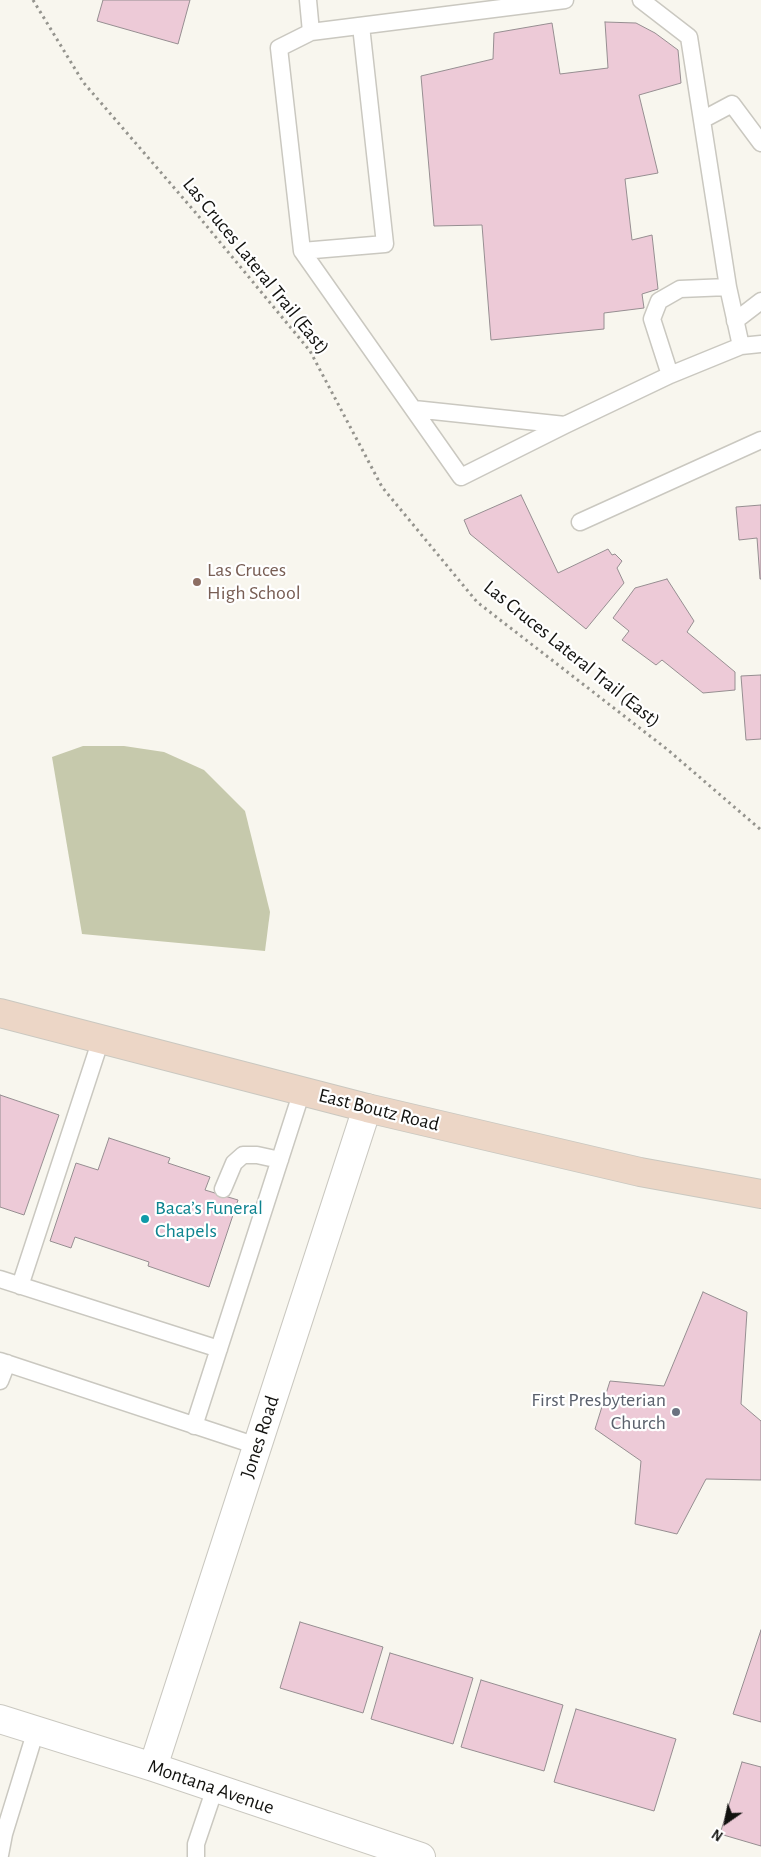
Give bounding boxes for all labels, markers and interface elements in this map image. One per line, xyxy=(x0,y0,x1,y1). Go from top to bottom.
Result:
street label: Las Cruces Lateral Trail (East) xyxy=(177,173,335,359)
place label: Las Cruces High School xyxy=(207,558,301,605)
street label: Las Cruces Lateral Trail (East) xyxy=(479,575,665,733)
marker: Las Cruces High School xyxy=(191,576,203,588)
street label: East Boutz Road xyxy=(316,1083,442,1137)
place label: Baca’s Funeral Chapels xyxy=(155,1196,263,1243)
marker: Baca’s Funeral Chapels xyxy=(139,1213,151,1225)
place label: First Presbyterian Church xyxy=(531,1388,666,1435)
street label: Jones Road xyxy=(235,1393,285,1481)
marker: First Presbyterian Church xyxy=(670,1406,682,1418)
street label: Montana Avenue xyxy=(145,1754,277,1820)
north arrow xyxy=(701,1797,751,1847)
text: N xyxy=(710,1826,726,1843)

